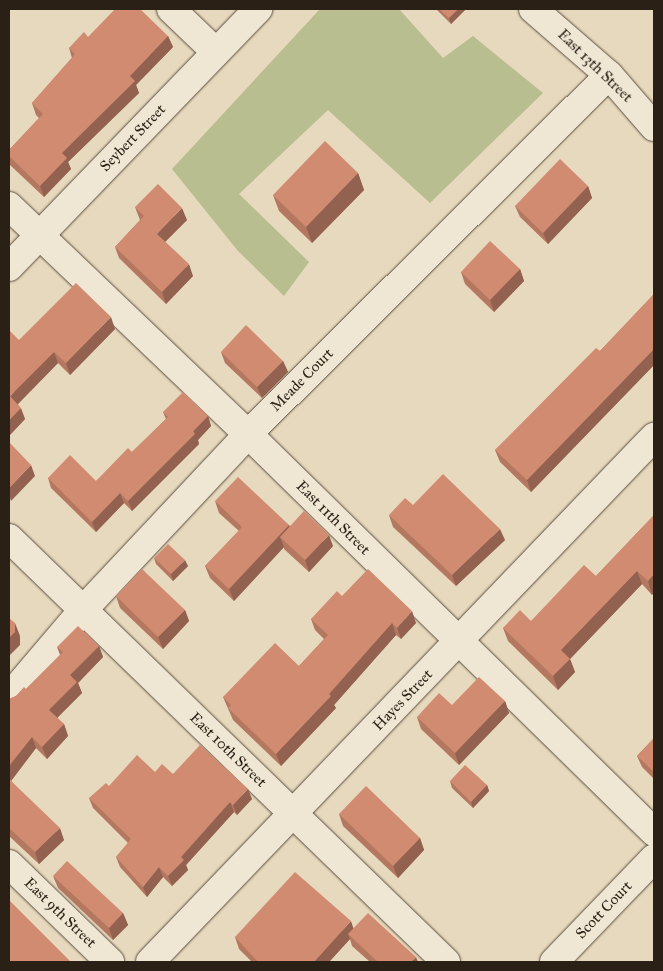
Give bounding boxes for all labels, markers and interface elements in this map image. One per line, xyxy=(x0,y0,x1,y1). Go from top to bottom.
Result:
street label: East 13th Street xyxy=(554,26,636,106)
street label: Seybert Street xyxy=(96,101,170,175)
street label: Meade Court xyxy=(267,345,337,415)
street label: East 11th Street xyxy=(292,477,374,559)
street label: Hayes Street xyxy=(369,666,437,734)
street label: East 10th Street xyxy=(186,709,270,791)
street label: East 9th Street xyxy=(20,874,100,952)
street label: Scott Court xyxy=(572,877,636,943)

